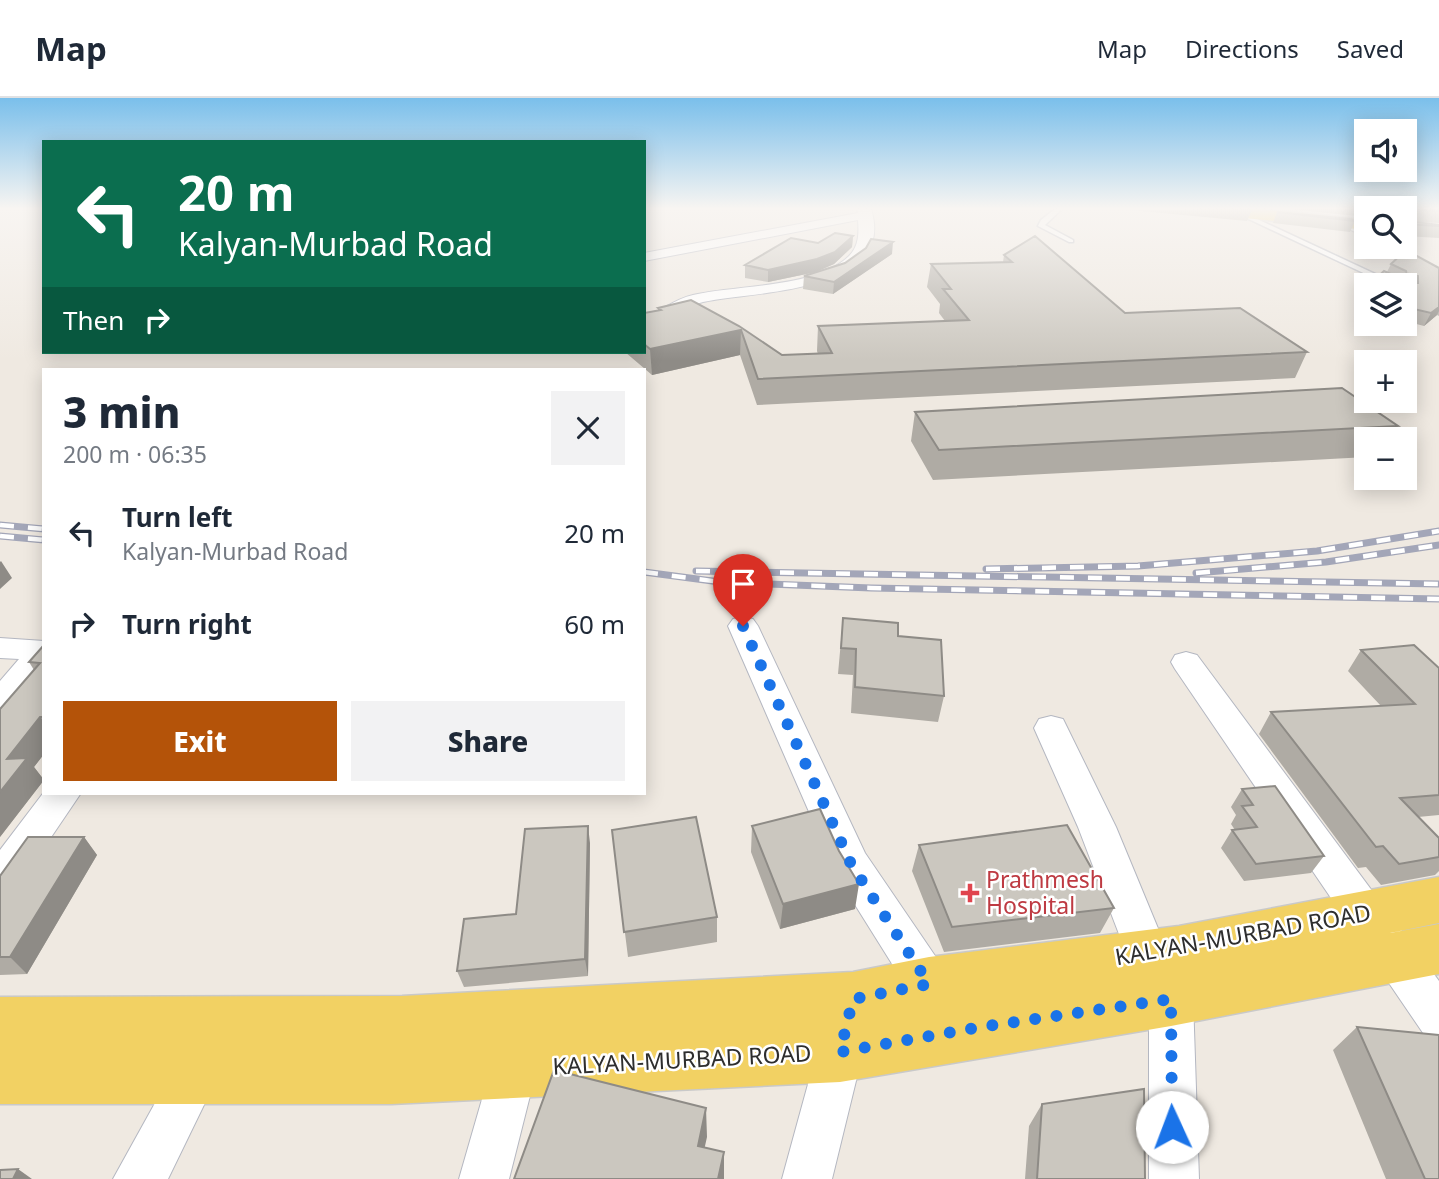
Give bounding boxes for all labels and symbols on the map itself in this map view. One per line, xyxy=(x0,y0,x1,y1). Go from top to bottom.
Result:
pin xyxy=(713,554,773,626)
place label: Prathmesh Hospital xyxy=(986,863,1104,921)
marker: Prathmesh Hospital xyxy=(960,883,980,903)
street label: KALYAN-MURBAD ROAD xyxy=(1112,896,1373,972)
street label: KALYAN-MURBAD ROAD xyxy=(552,1036,812,1082)
position arrow xyxy=(1135,1090,1209,1164)

